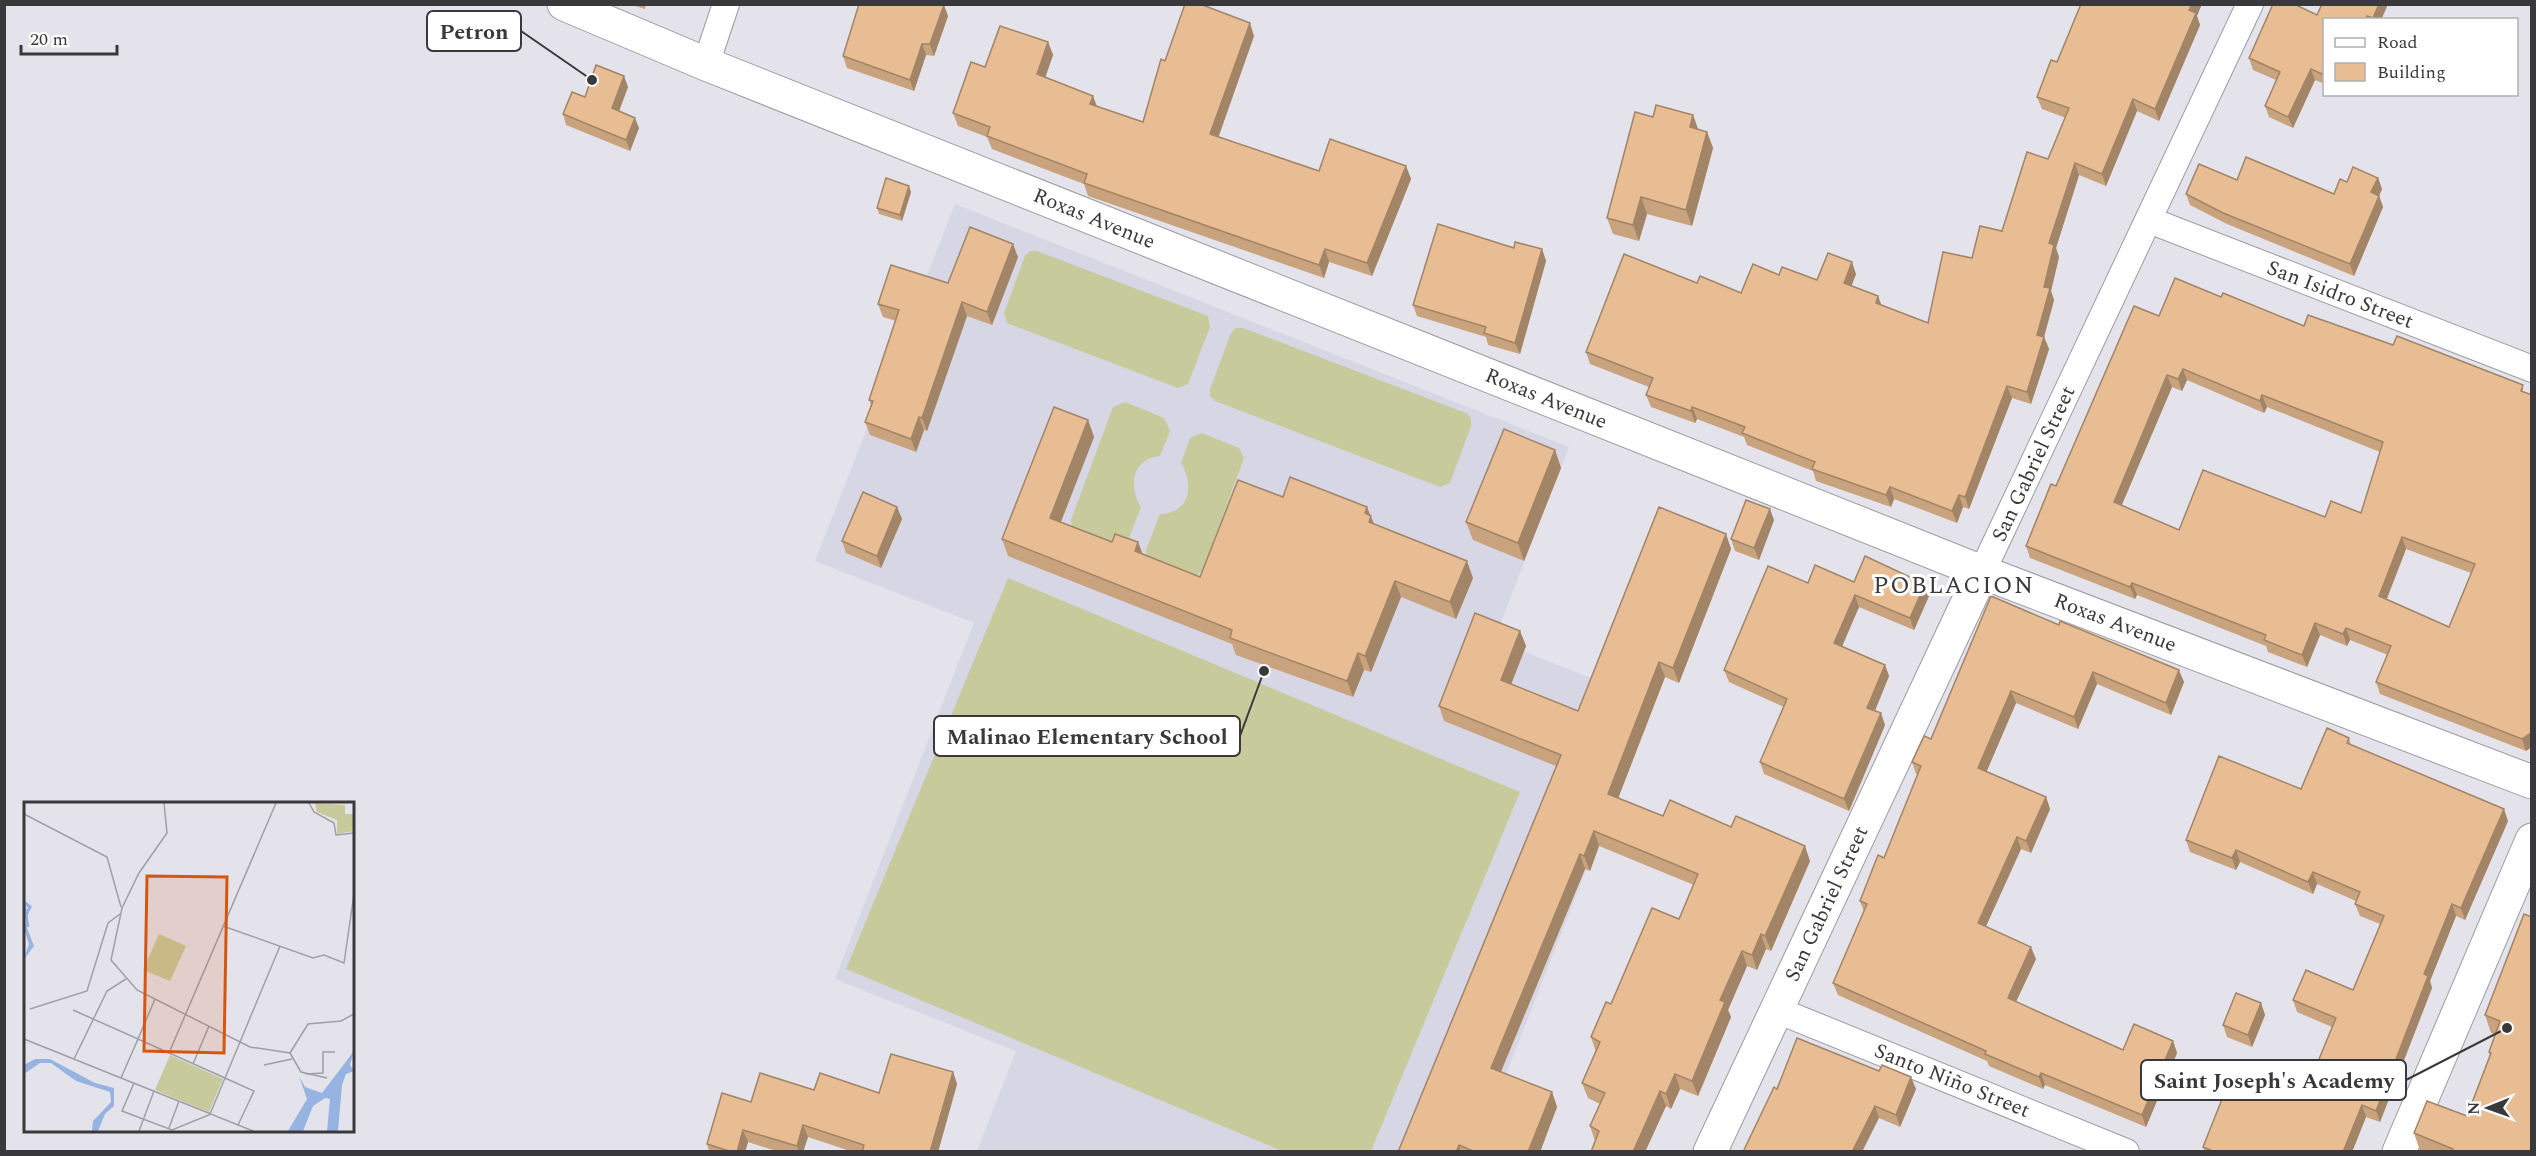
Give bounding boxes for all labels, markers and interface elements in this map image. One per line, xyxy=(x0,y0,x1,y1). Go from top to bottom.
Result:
callout: Petron xyxy=(427,11,521,51)
text: Petron xyxy=(439,16,509,49)
scale bar xyxy=(21,18,117,56)
legend xyxy=(2323,18,2518,96)
text: 20 m xyxy=(30,26,68,53)
text: Road xyxy=(2377,29,2418,56)
text: Building xyxy=(2377,59,2446,86)
street label: Roxas Avenue xyxy=(1028,180,1160,258)
street label: San Isidro Street xyxy=(2262,252,2418,338)
street label: Roxas Avenue xyxy=(1480,360,1612,438)
street label: San Gabriel Street xyxy=(1984,381,2084,547)
district label: POBLACION xyxy=(1873,568,2035,604)
street label: Roxas Avenue xyxy=(2049,585,2181,661)
callout: Malinao Elementary School xyxy=(934,716,1240,756)
text: Malinao Elementary School xyxy=(946,721,1228,754)
inset map xyxy=(24,802,354,1132)
street label: San Gabriel Street xyxy=(1777,821,1877,987)
street label: Santo Niño Street xyxy=(1869,1035,2035,1127)
callout: Saint Joseph's Academy xyxy=(2141,1060,2406,1100)
text: Saint Joseph's Academy xyxy=(2154,1065,2396,1098)
north arrow xyxy=(2458,1078,2518,1138)
text: N xyxy=(2462,1102,2486,1115)

